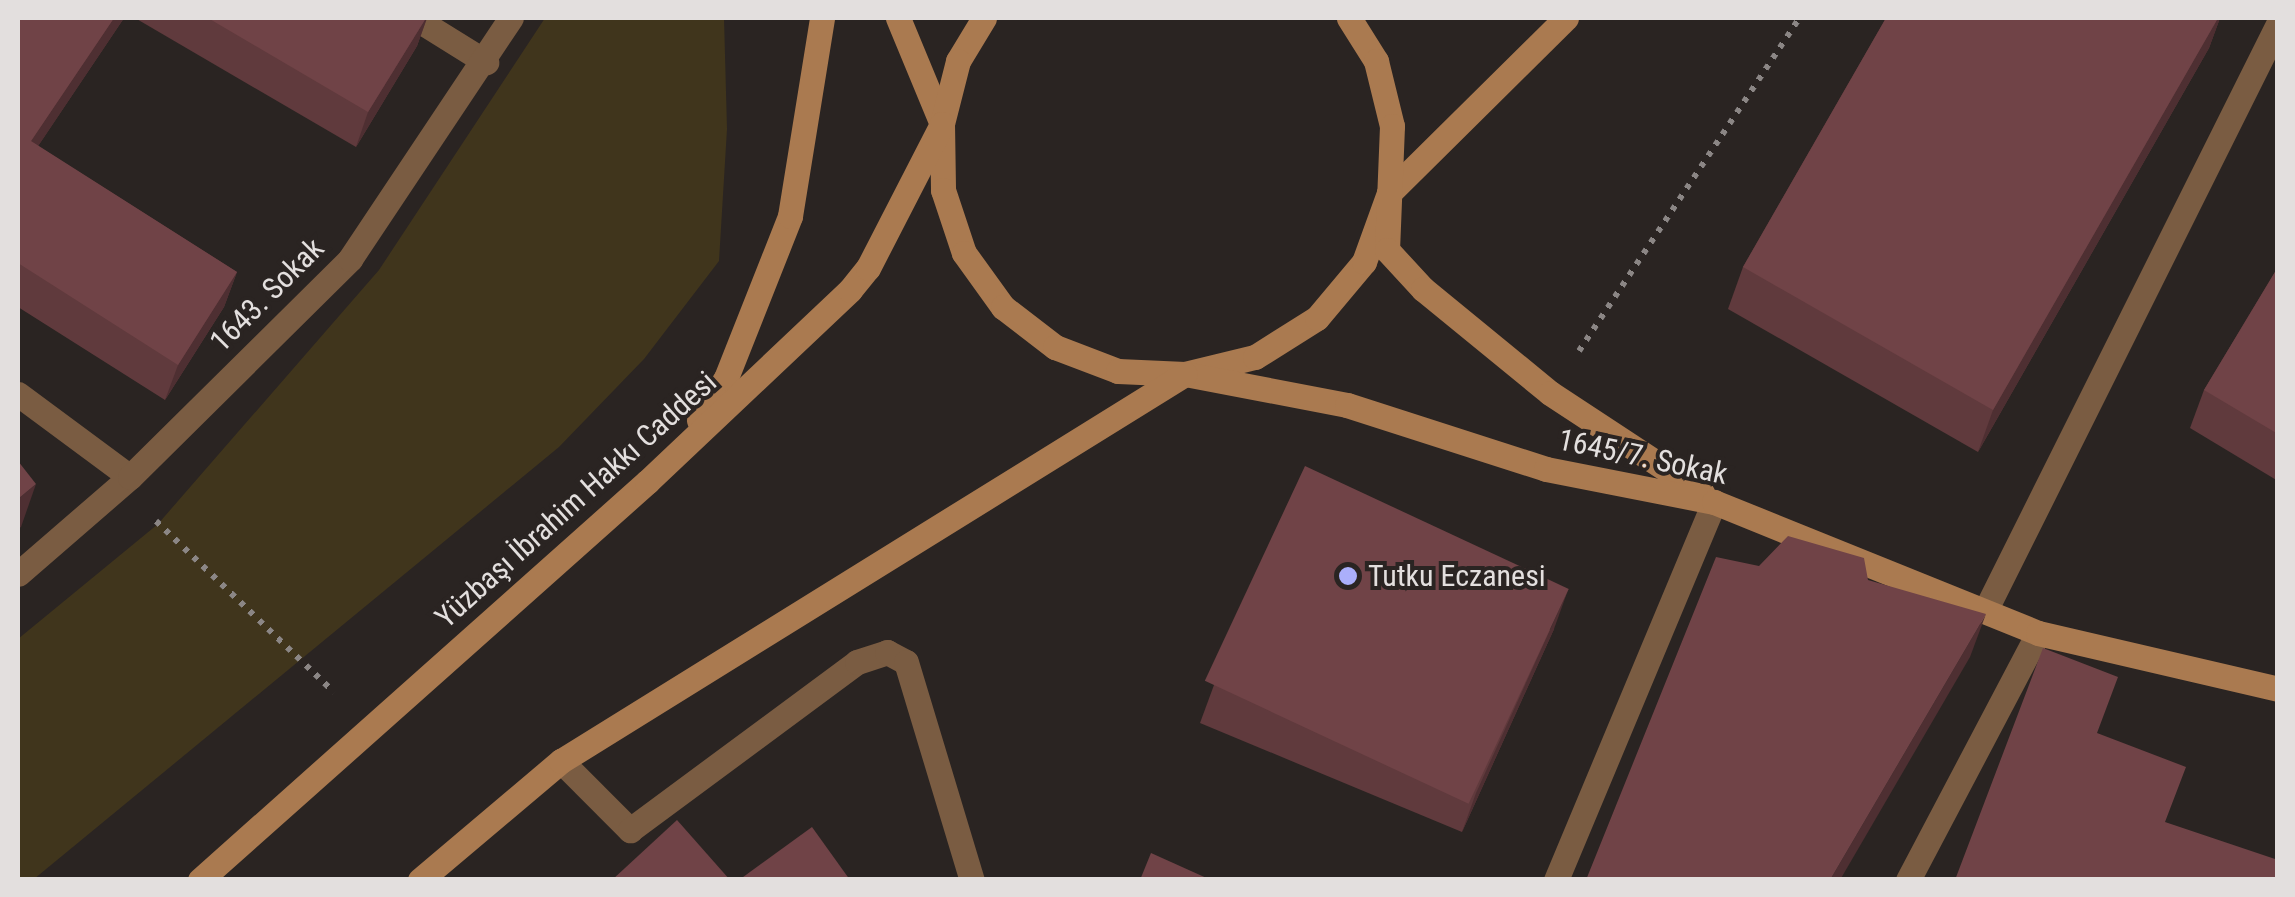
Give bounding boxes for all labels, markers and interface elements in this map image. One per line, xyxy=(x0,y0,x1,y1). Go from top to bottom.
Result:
street label: 1643. Sokak xyxy=(203,231,331,359)
street label: Yüzbaşı İbrahim Hakkı Caddesi xyxy=(428,364,724,636)
street label: 1645/7. Sokak xyxy=(1555,422,1731,492)
place label: Tutku Eczanesi xyxy=(1368,558,1546,594)
marker: Tutku Eczanesi xyxy=(1337,565,1359,587)

